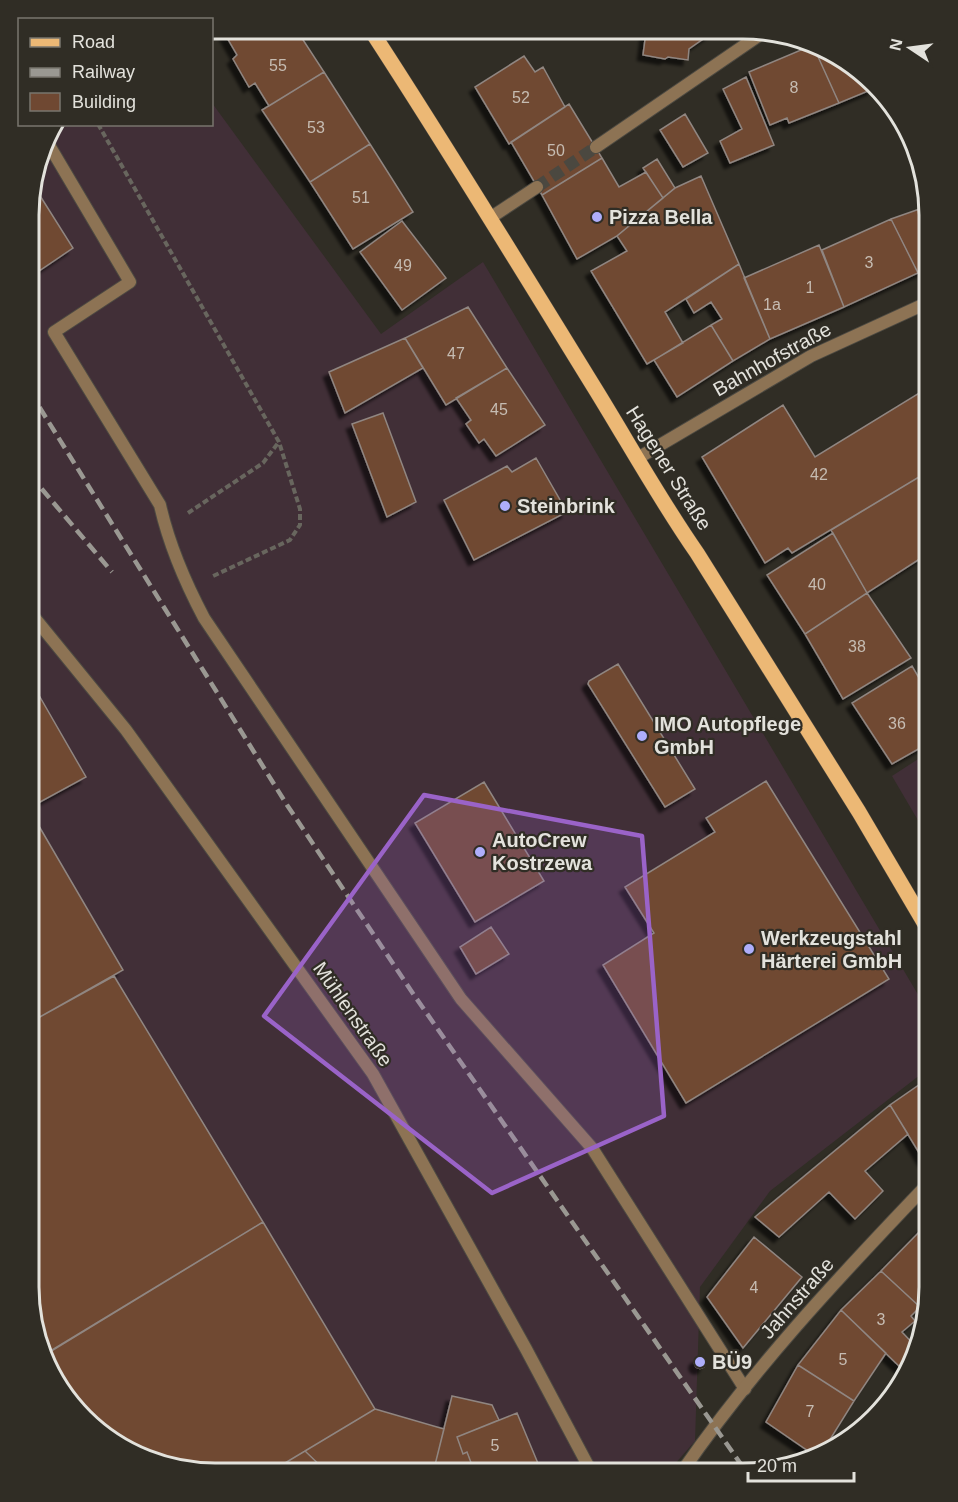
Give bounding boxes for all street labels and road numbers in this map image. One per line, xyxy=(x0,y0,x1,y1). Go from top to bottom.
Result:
street label: Bahnhofstraße xyxy=(709,318,835,400)
street label: Hagener Straße xyxy=(622,402,716,534)
street label: Mühlenstraße xyxy=(309,958,397,1070)
street label: Jahnstraße xyxy=(756,1253,838,1343)

